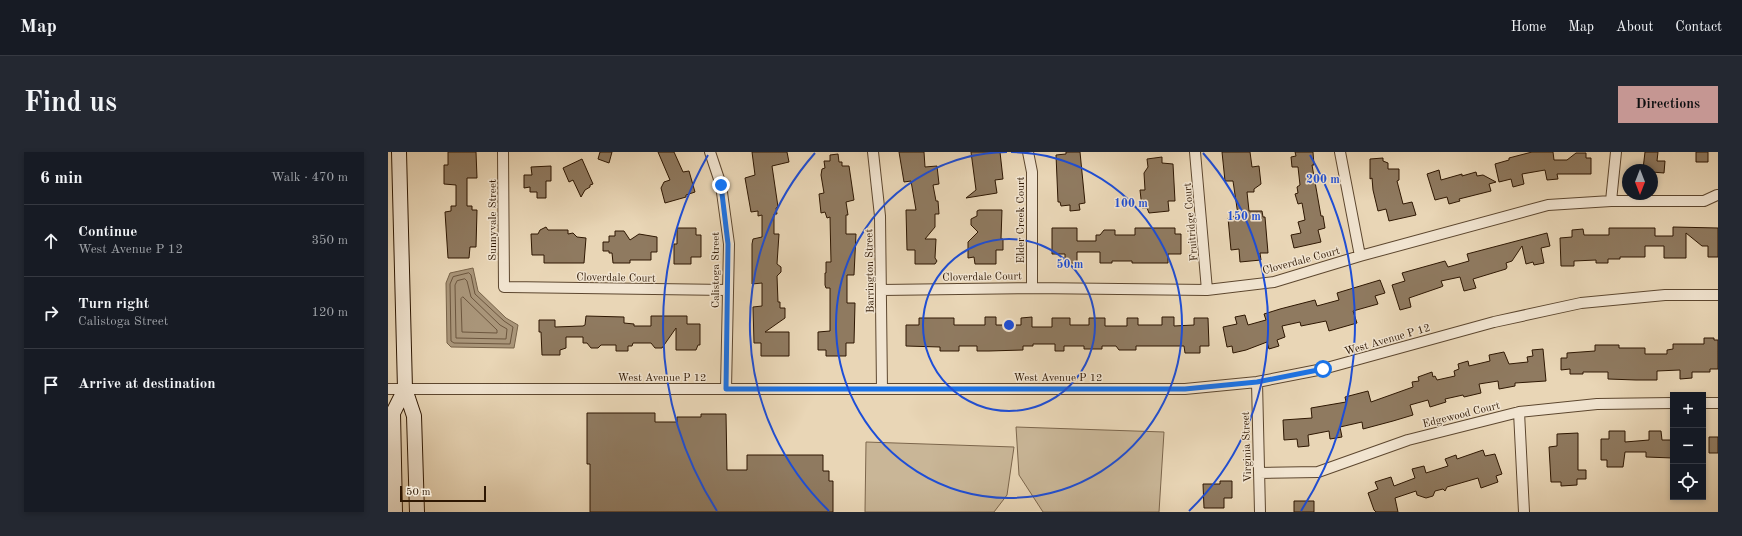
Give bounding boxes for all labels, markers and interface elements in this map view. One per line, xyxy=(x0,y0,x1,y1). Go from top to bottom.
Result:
text: Map xyxy=(20,18,57,37)
text: Home xyxy=(1511,20,1546,34)
text: Map xyxy=(1568,20,1594,34)
text: About xyxy=(1616,20,1653,34)
text: Contact xyxy=(1675,20,1722,34)
button: Directions xyxy=(1618,86,1718,123)
text: Find us xyxy=(24,90,117,118)
north arrow xyxy=(1622,164,1658,200)
text: 6 min xyxy=(40,170,83,187)
text: Walk · 470 m xyxy=(271,171,348,184)
text: 200 m xyxy=(1306,174,1340,186)
route end xyxy=(712,176,730,194)
street label: Elder Creek Court xyxy=(1016,176,1027,263)
street label: Sunnyvale Street xyxy=(488,179,499,261)
street label: Fruitridge Court xyxy=(1183,182,1200,262)
text: 100 m xyxy=(1114,198,1148,210)
text: 150 m xyxy=(1227,210,1261,223)
text: Continue xyxy=(78,225,137,240)
street label: Barrington Street xyxy=(864,229,877,313)
icon: ahead xyxy=(40,230,62,252)
street label: Calistoga Street xyxy=(711,232,722,308)
text: 350 m xyxy=(311,234,348,247)
text: West Avenue P 12 xyxy=(78,243,183,256)
street label: Cloverdale Court xyxy=(1262,246,1341,277)
text: 50 m xyxy=(1057,258,1084,271)
street label: Cloverdale Court xyxy=(942,271,1022,284)
street label: Cloverdale Court xyxy=(576,272,656,285)
text: Turn right xyxy=(78,297,149,312)
icon: right xyxy=(40,302,62,324)
text: 120 m xyxy=(311,306,348,319)
text: Calistoga Street xyxy=(78,315,168,328)
centre of rings xyxy=(1002,318,1016,332)
street label: West Avenue P 12 xyxy=(1343,323,1432,358)
route start xyxy=(1314,360,1332,378)
street label: West Avenue P 12 xyxy=(618,373,706,384)
street label: West Avenue P 12 xyxy=(1014,373,1102,384)
icon: arrive xyxy=(40,374,62,396)
text: Arrive at destination xyxy=(78,377,216,392)
map controls xyxy=(1670,392,1706,500)
button: + xyxy=(1670,392,1706,428)
street label: Edgewood Court xyxy=(1422,401,1501,430)
street label: Virginia Street xyxy=(1241,411,1254,483)
button: − xyxy=(1670,428,1706,464)
button: locate xyxy=(1670,464,1706,500)
scale bar xyxy=(400,484,486,503)
text: 50 m xyxy=(406,487,431,498)

